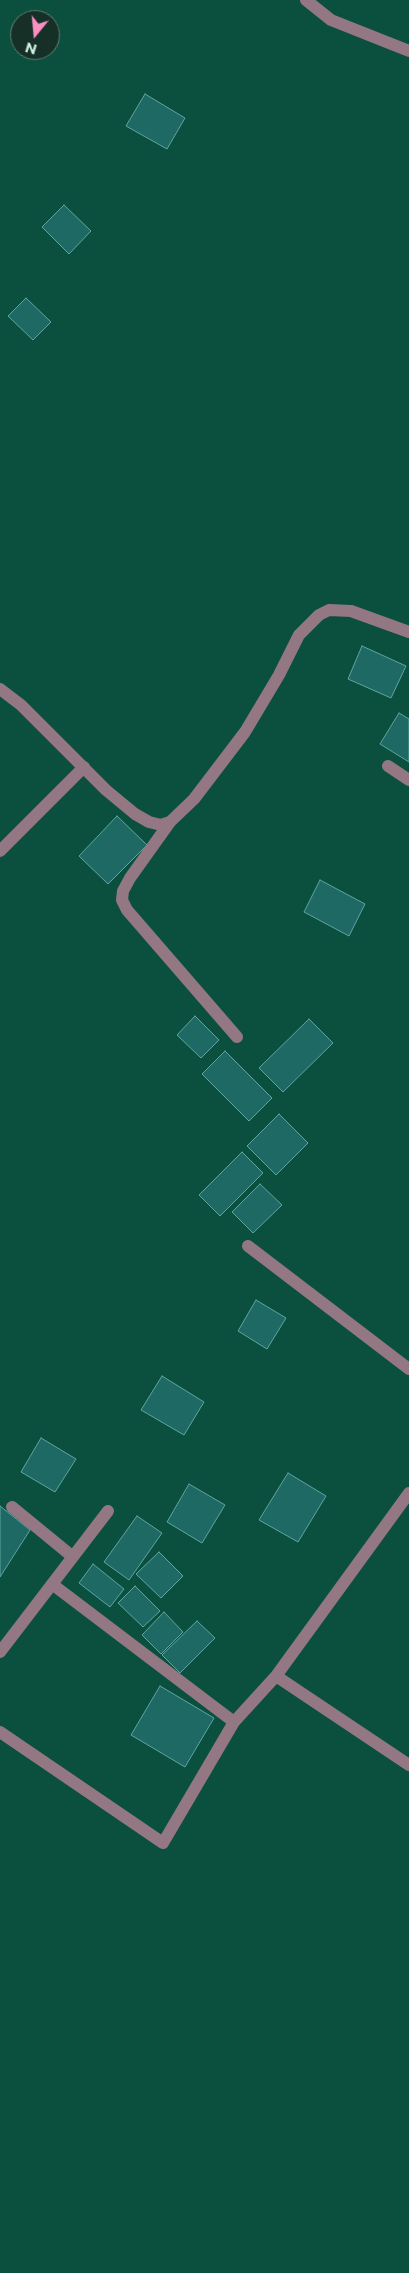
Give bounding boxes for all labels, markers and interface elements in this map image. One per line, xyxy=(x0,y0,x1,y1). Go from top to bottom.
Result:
north arrow xyxy=(10,10,60,60)
text: N xyxy=(23,38,39,59)

